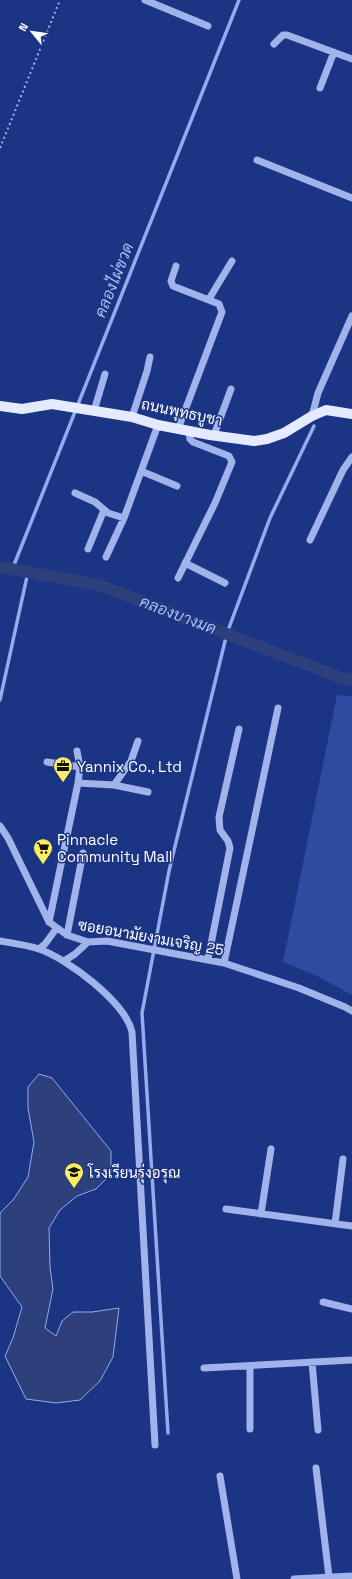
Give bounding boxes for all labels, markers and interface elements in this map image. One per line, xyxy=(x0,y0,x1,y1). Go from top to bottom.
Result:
north arrow xyxy=(12,12,52,52)
text: N xyxy=(15,21,31,34)
water label: คลองไผ่ขวด xyxy=(89,239,139,321)
street label: ถนนพุทธบูชา xyxy=(139,394,224,432)
water label: คลองบางมด xyxy=(137,591,219,639)
office icon: Yannix Co., Ltd xyxy=(52,755,74,783)
place label: Yannix Co., Ltd xyxy=(77,757,182,776)
place label: Pinnacle Community Mall xyxy=(57,830,173,866)
supermarket icon: Pinnacle Community Mall xyxy=(32,837,54,865)
street label: ซอยอนามัยงามเจริญ 25 xyxy=(77,915,226,959)
school or university icon: โรงเรียนรุ่งอรุณ xyxy=(63,1161,85,1189)
place label: โรงเรียนรุ่งอรุณ xyxy=(87,1163,180,1184)

